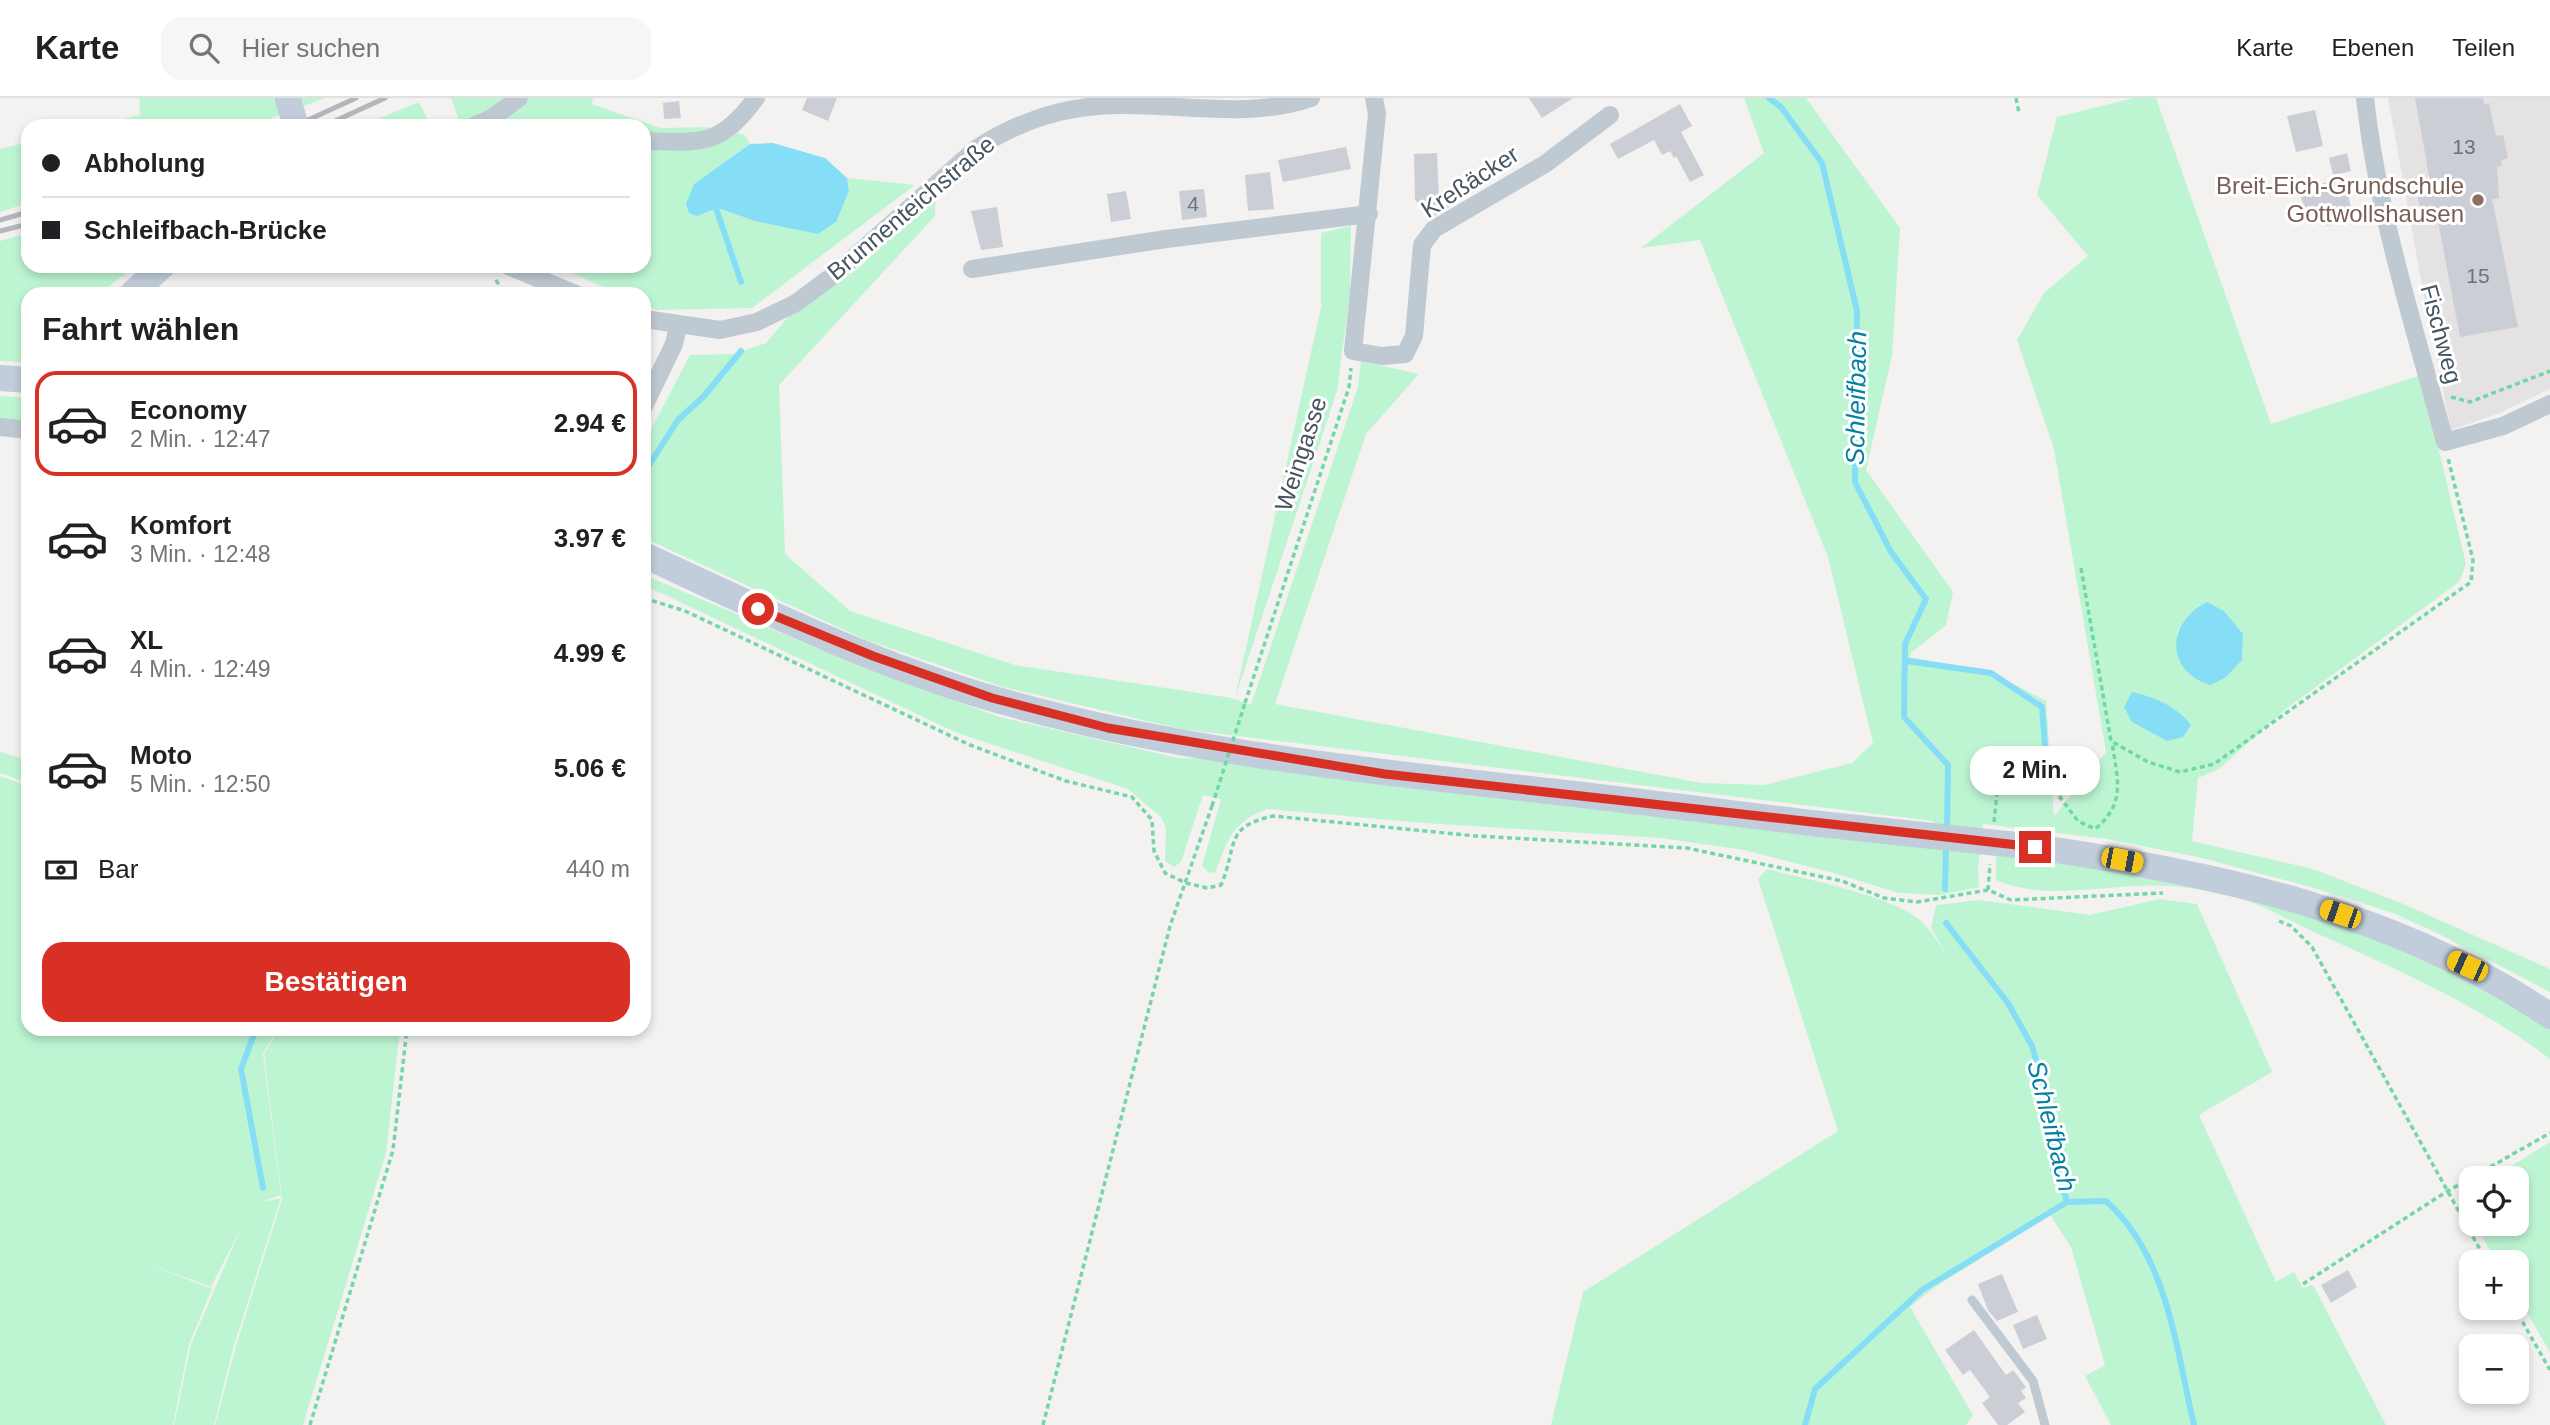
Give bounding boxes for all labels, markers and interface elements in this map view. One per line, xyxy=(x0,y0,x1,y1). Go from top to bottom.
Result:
search box xyxy=(161,17,651,80)
text: Karte xyxy=(35,29,119,66)
icon: search xyxy=(185,29,223,67)
text: Hier suchen xyxy=(241,33,380,63)
text: Karte xyxy=(2236,34,2294,61)
text: Ebenen xyxy=(2332,34,2414,61)
text: Teilen xyxy=(2452,34,2515,61)
street label: Brunnenteichstraße xyxy=(822,130,1000,285)
house number: 13 xyxy=(2452,135,2476,158)
street label: Kreßäcker xyxy=(1416,140,1524,223)
text: Abholung xyxy=(84,148,205,178)
place label: Breit-Eich-Grundschule Gottwollshausen xyxy=(2216,172,2464,227)
house number: 4 xyxy=(1187,192,1199,215)
marker: Breit-Eich-Grundschule Gottwollshausen xyxy=(2470,192,2486,208)
text: Schleifbach-Brücke xyxy=(84,215,327,245)
house number: 15 xyxy=(2466,264,2490,287)
street label: Fischweg xyxy=(2415,281,2468,386)
text: Fahrt wählen xyxy=(42,311,239,347)
water label: Schleifbach xyxy=(1840,331,1872,465)
icon: car xyxy=(46,392,109,455)
street label: Weingasse xyxy=(1269,393,1332,514)
text: Economy xyxy=(130,395,247,425)
text: 2.94 € xyxy=(554,408,626,438)
text: 2 Min. · 12:47 xyxy=(130,426,271,452)
icon: car xyxy=(46,507,109,570)
text: Komfort xyxy=(130,510,231,540)
text: 3.97 € xyxy=(554,523,626,553)
text: 3 Min. · 12:48 xyxy=(130,541,271,567)
route start xyxy=(742,593,774,625)
icon: car xyxy=(46,622,109,685)
text: XL xyxy=(130,625,163,655)
text: 4.99 € xyxy=(554,638,626,668)
text: 4 Min. · 12:49 xyxy=(130,656,271,682)
icon: car xyxy=(46,737,109,800)
text: Moto xyxy=(130,740,192,770)
callout: 2 Min. xyxy=(1970,746,2100,794)
text: 5.06 € xyxy=(554,753,626,783)
text: 2 Min. xyxy=(2002,757,2068,783)
text: 5 Min. · 12:50 xyxy=(130,771,271,797)
route end xyxy=(2019,831,2051,863)
car xyxy=(2100,846,2145,874)
icon: cash xyxy=(42,851,80,889)
text: Bar xyxy=(98,854,138,884)
text: 440 m xyxy=(566,856,630,882)
car xyxy=(2317,897,2364,931)
button: Bestätigen xyxy=(42,942,630,1022)
car xyxy=(2444,948,2491,984)
water label: Schleifbach xyxy=(2021,1057,2083,1195)
map controls xyxy=(2459,1166,2529,1404)
button: locate xyxy=(2459,1166,2529,1236)
button: + xyxy=(2459,1250,2529,1320)
button: − xyxy=(2459,1334,2529,1404)

